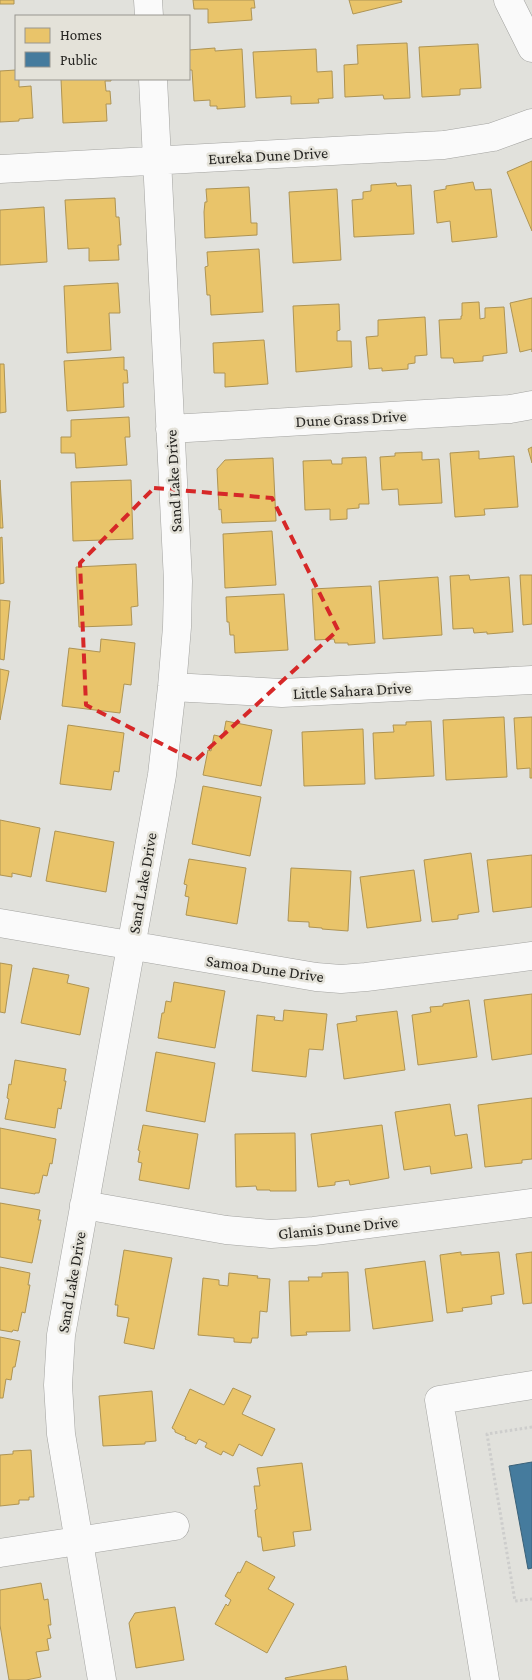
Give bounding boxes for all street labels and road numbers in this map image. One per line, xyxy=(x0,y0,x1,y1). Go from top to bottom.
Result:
street label: Eureka Dune Drive xyxy=(208,144,328,167)
street label: Dune Grass Drive xyxy=(295,407,407,430)
street label: Sand Lake Drive xyxy=(162,429,185,533)
street label: Little Sahara Drive xyxy=(292,679,412,702)
street label: Sand Lake Drive xyxy=(125,831,160,935)
street label: Samoa Dune Drive xyxy=(205,952,325,985)
street label: Glamis Dune Drive xyxy=(277,1213,399,1242)
street label: Sand Lake Drive xyxy=(54,1230,89,1334)

